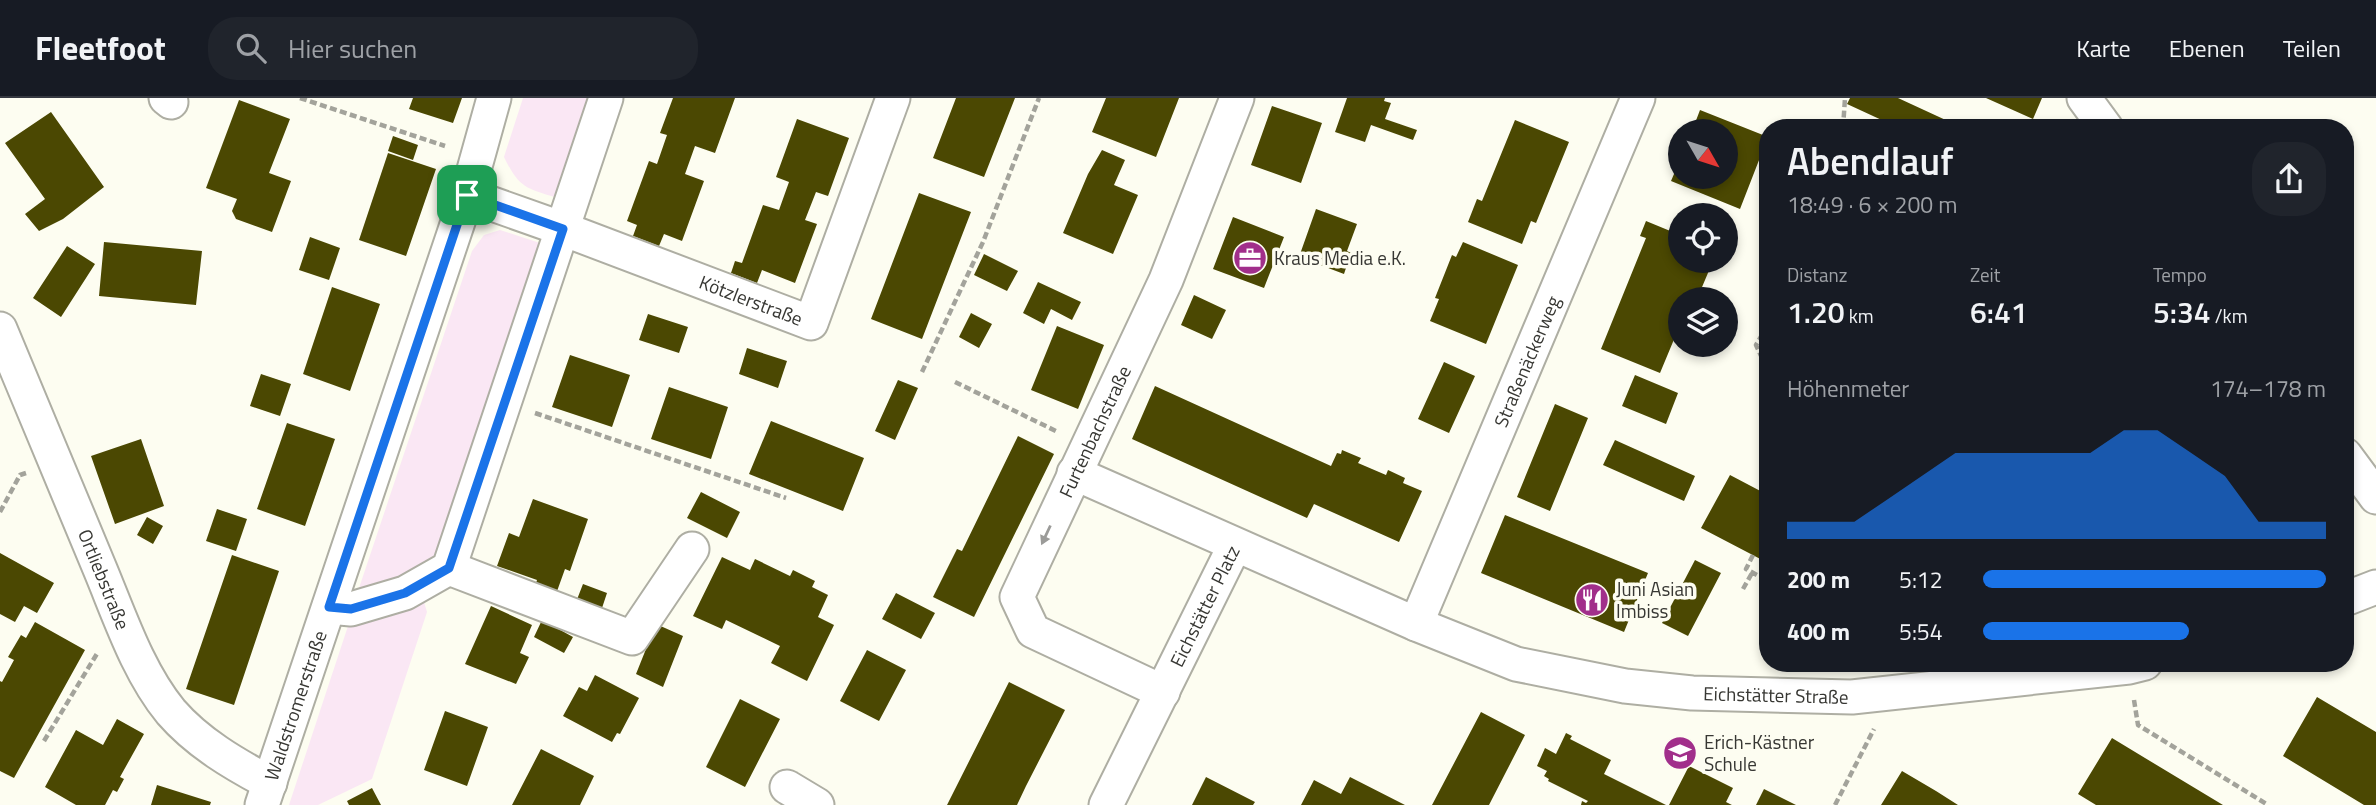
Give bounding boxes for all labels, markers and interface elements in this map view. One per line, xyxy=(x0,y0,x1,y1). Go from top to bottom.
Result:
search box xyxy=(208,17,698,80)
text: Fleetfoot xyxy=(35,23,166,73)
icon: search xyxy=(232,29,270,67)
text: Hier suchen xyxy=(288,29,417,68)
text: Karte xyxy=(2076,30,2131,66)
text: Ebenen xyxy=(2169,30,2245,66)
text: Teilen xyxy=(2283,30,2341,66)
north arrow xyxy=(1668,119,1738,189)
map controls xyxy=(1668,119,1738,357)
text: Abendlauf xyxy=(1787,132,1953,190)
button: share xyxy=(2252,142,2326,216)
pin xyxy=(437,165,497,225)
icon: arrive xyxy=(448,176,486,214)
text: 18:49 · 6 × 200 m xyxy=(1787,187,1957,222)
button: locate xyxy=(1668,203,1738,273)
office icon: Kraus Media e.K. xyxy=(1231,239,1269,277)
place label: Kraus Media e.K. xyxy=(1274,243,1406,272)
text: Distanz xyxy=(1787,260,1847,289)
text: Zeit xyxy=(1970,260,2000,289)
text: Tempo xyxy=(2153,260,2207,289)
street label: Kötzlerstraße xyxy=(695,267,807,333)
button: layers xyxy=(1668,287,1738,357)
text: 1.20 xyxy=(1787,289,1845,335)
text: 6:41 xyxy=(1970,289,2028,335)
text: 5:34 xyxy=(2153,289,2211,335)
street label: Straßenäckerweg xyxy=(1486,291,1567,431)
text: km xyxy=(1845,301,1874,330)
text: /km xyxy=(2211,301,2248,330)
street label: Furtenbachstraße xyxy=(1051,360,1138,502)
text: Höhenmeter xyxy=(1787,371,1909,406)
text: 174–178 m xyxy=(2210,371,2326,406)
street label: Ortliebstraße xyxy=(71,524,138,634)
one-way arrow xyxy=(1040,525,1051,545)
street label: Eichstätter Platz xyxy=(1162,540,1247,672)
text: 200 m xyxy=(1787,562,1850,597)
text: 5:12 xyxy=(1899,562,1943,597)
place label: Juni Asian Imbiss xyxy=(1616,574,1694,625)
restaurant icon: Juni Asian Imbiss xyxy=(1573,581,1611,619)
text: 400 m xyxy=(1787,614,1850,649)
text: 5:54 xyxy=(1899,614,1943,649)
street label: Waldstromerstraße xyxy=(256,626,334,784)
street label: Eichstätter Straße xyxy=(1703,678,1849,711)
place label: Erich-Kästner Schule xyxy=(1704,727,1815,778)
school or university icon: Erich-Kästner Schule xyxy=(1661,734,1699,772)

